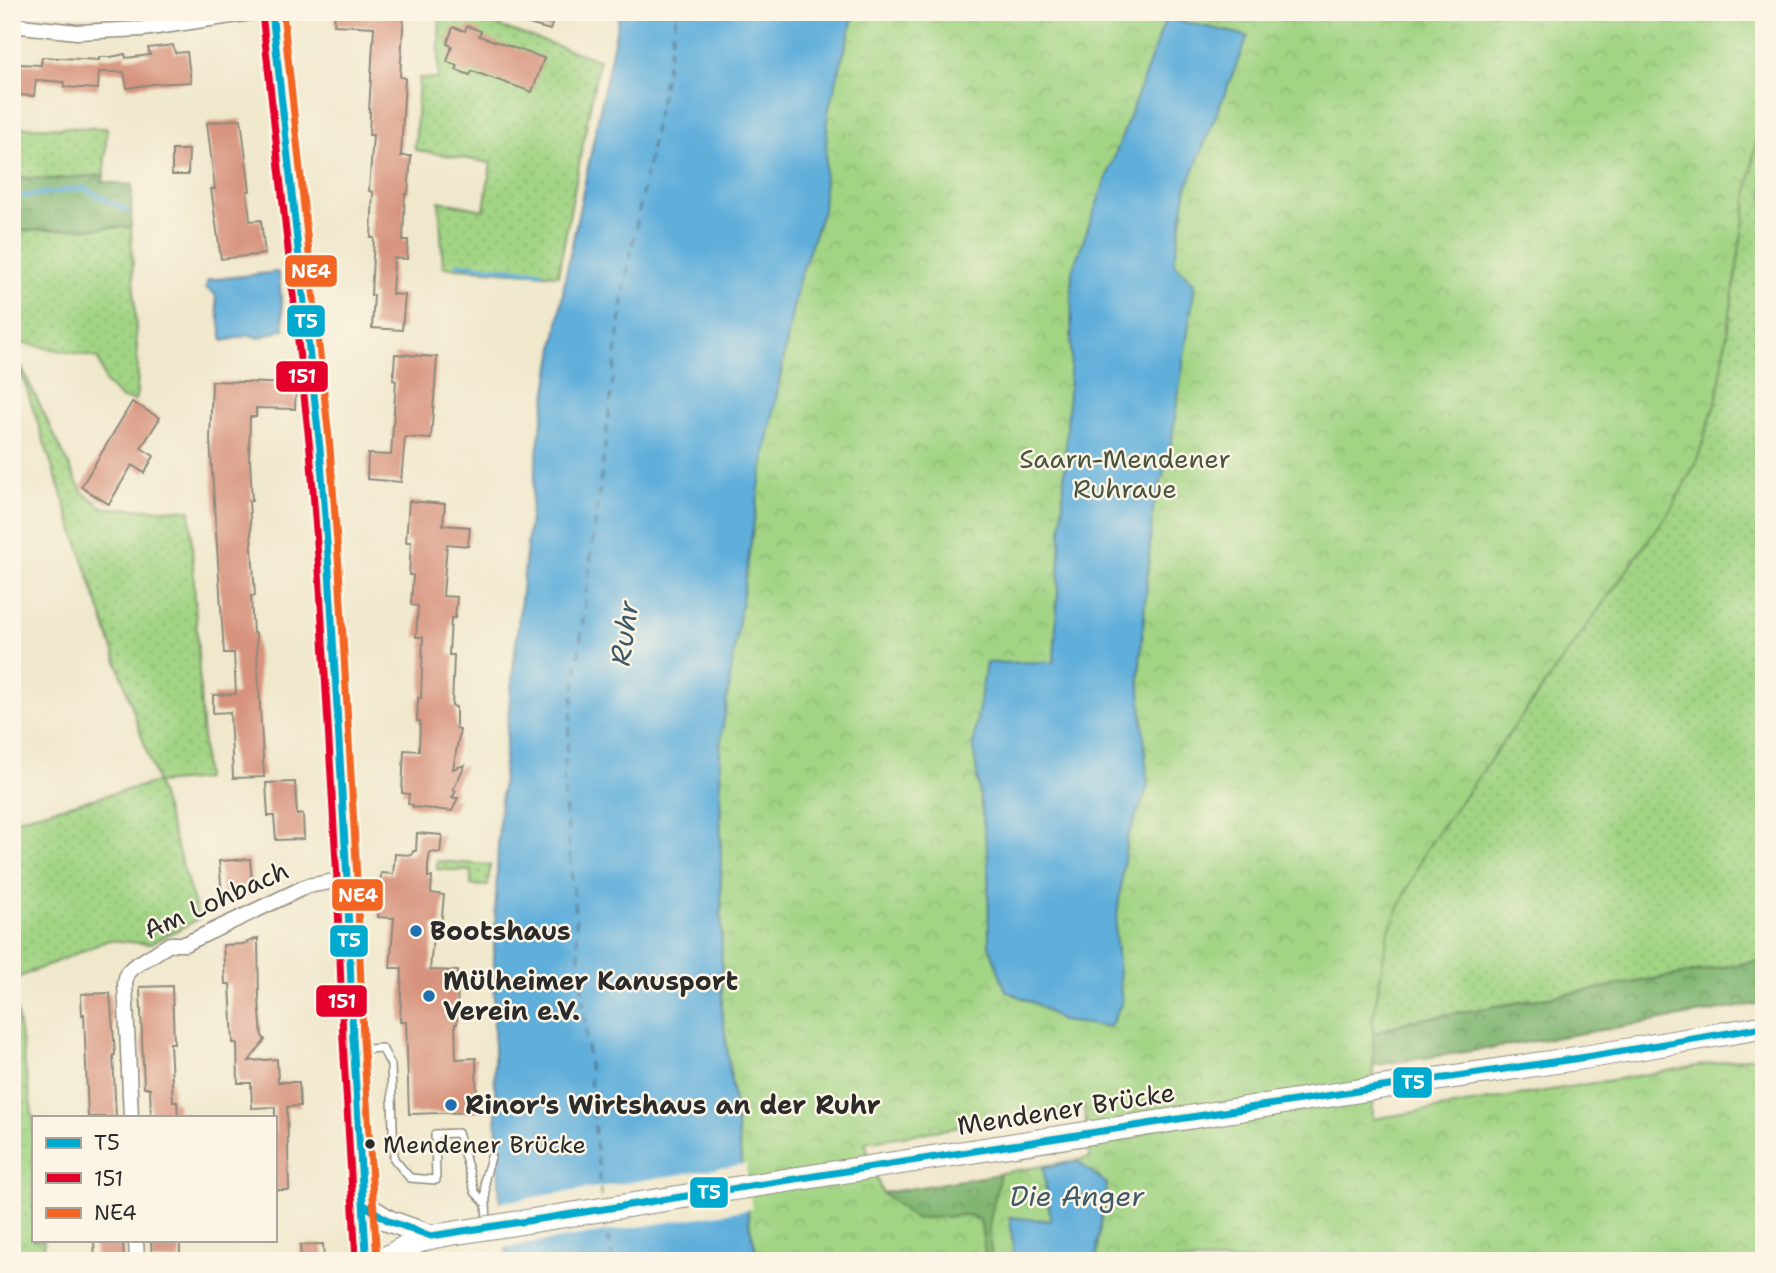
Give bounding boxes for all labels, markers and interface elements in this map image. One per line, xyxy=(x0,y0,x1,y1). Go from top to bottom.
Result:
line badge: NE4 xyxy=(284,254,338,288)
text: NE4 xyxy=(291,259,332,284)
line badge: T5 xyxy=(286,304,326,338)
text: T5 xyxy=(294,309,318,334)
line badge: 151 xyxy=(275,360,329,393)
text: 151 xyxy=(288,364,316,389)
park label: Saarn-Mendener Ruhraue xyxy=(1019,441,1231,506)
water label: Ruhr xyxy=(601,597,647,668)
street label: Am Lohbach xyxy=(138,852,294,947)
line badge: NE4 xyxy=(331,878,384,912)
text: NE4 xyxy=(338,883,379,908)
place label: Bootshaus xyxy=(430,913,571,948)
marker: Bootshaus xyxy=(408,923,424,939)
line badge: T5 xyxy=(329,924,369,958)
text: T5 xyxy=(337,928,361,953)
place label: Mülheimer Kanusport Verein e.V. xyxy=(443,963,738,1028)
line badge: 151 xyxy=(315,984,368,1018)
marker: Mülheimer Kanusport Verein e.V. xyxy=(421,988,437,1004)
text: 151 xyxy=(328,989,356,1014)
line badge: T5 xyxy=(1392,1066,1433,1099)
text: T5 xyxy=(1401,1070,1425,1095)
street label: Mendener Brücke xyxy=(955,1074,1177,1143)
place label: Rinor's Wirtshaus an der Ruhr xyxy=(465,1087,881,1122)
marker: Rinor's Wirtshaus an der Ruhr xyxy=(443,1097,459,1113)
legend xyxy=(32,1116,276,1242)
text: T5 xyxy=(94,1129,120,1157)
place label: Mendener Brücke xyxy=(383,1129,586,1161)
marker: Mendener Brücke xyxy=(363,1137,377,1151)
text: 151 xyxy=(94,1165,123,1193)
line badge: T5 xyxy=(689,1176,729,1209)
water label: Die Anger xyxy=(1010,1177,1145,1215)
text: T5 xyxy=(697,1180,721,1205)
text: NE4 xyxy=(94,1199,137,1227)

